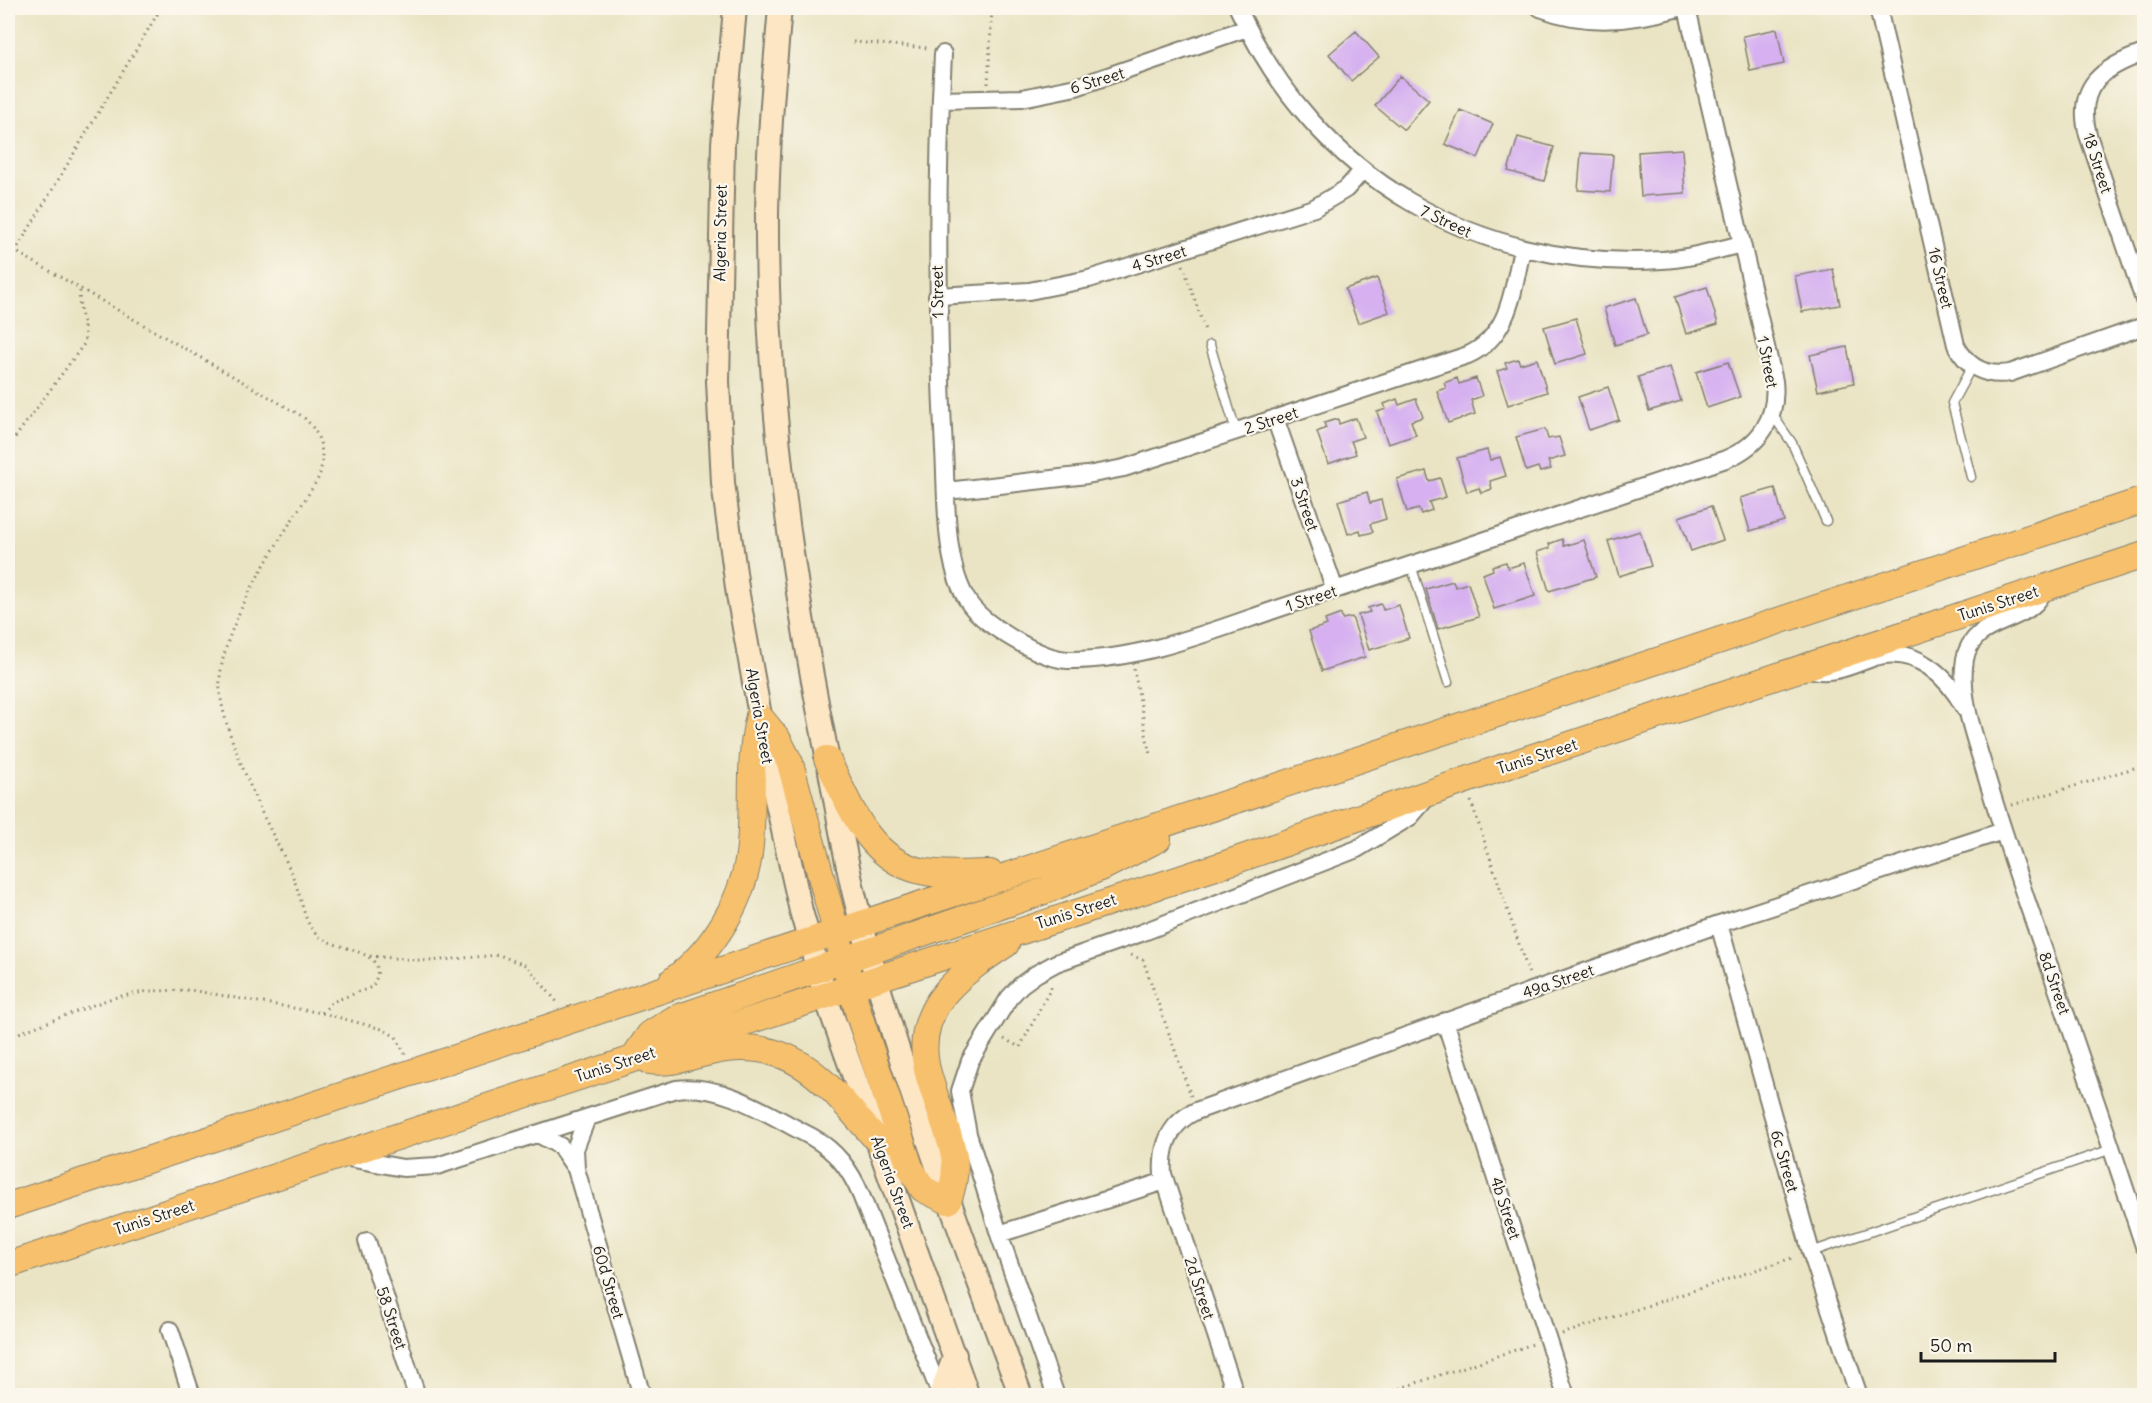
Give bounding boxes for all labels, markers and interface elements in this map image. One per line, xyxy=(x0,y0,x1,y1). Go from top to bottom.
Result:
street label: 6 Street xyxy=(1067,62,1127,98)
street label: 18 Street xyxy=(2079,130,2117,196)
street label: Algeria Street xyxy=(709,184,731,282)
street label: 7 Street xyxy=(1417,200,1475,242)
street label: 4 Street xyxy=(1129,240,1189,276)
street label: 16 Street xyxy=(1924,245,1958,311)
street label: 1 Street xyxy=(927,265,947,319)
street label: 1 Street xyxy=(1753,334,1783,390)
street label: 2 Street xyxy=(1242,402,1301,438)
street label: 3 Street xyxy=(1286,474,1324,534)
street label: 1 Street xyxy=(1283,580,1340,616)
street label: Tunis Street xyxy=(1955,580,2041,625)
street label: Algeria Street xyxy=(742,666,778,766)
street label: Tunis Street xyxy=(1494,733,1580,778)
street label: Tunis Street xyxy=(1033,888,1119,933)
street label: 8d Street xyxy=(2035,949,2075,1018)
street label: 49a Street xyxy=(1520,959,1597,1003)
street label: Tunis Street xyxy=(572,1041,658,1086)
street label: 6c Street xyxy=(1767,1128,1804,1195)
street label: Algeria Street xyxy=(867,1133,919,1232)
street label: 4b Street xyxy=(1487,1174,1526,1242)
street label: Tunis Street xyxy=(111,1194,197,1239)
street label: 60d Street xyxy=(589,1243,629,1322)
street label: 2d Street xyxy=(1180,1254,1220,1322)
street label: 58 Street xyxy=(372,1284,412,1353)
scale bar xyxy=(1921,1325,2054,1363)
text: 50 m xyxy=(1930,1334,1972,1357)

